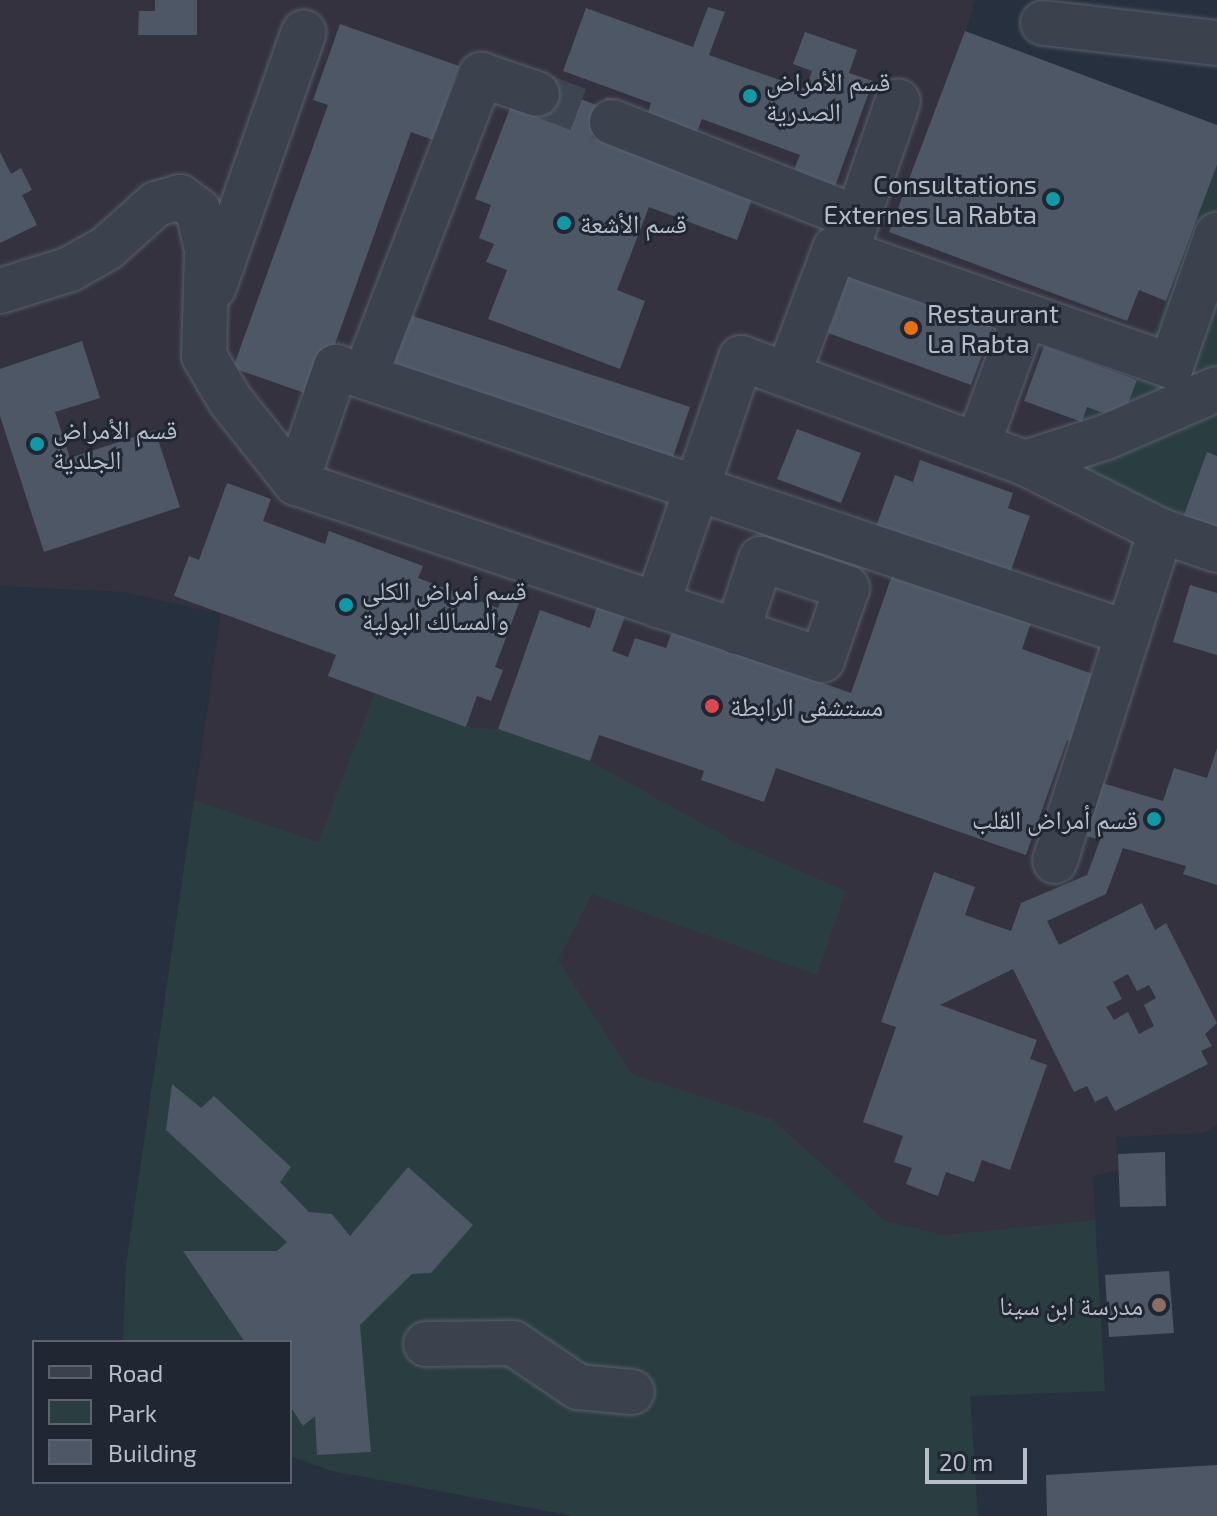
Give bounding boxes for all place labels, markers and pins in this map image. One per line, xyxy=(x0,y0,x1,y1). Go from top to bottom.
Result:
place label: قسم الأمراض الصدرية xyxy=(766,65,890,126)
marker: قسم الأمراض الصدرية xyxy=(741,87,759,105)
place label: Consultations Externes La Rabta xyxy=(824,168,1037,230)
marker: Consultations Externes La Rabta xyxy=(1044,190,1062,208)
place label: قسم الأشعة xyxy=(580,207,687,239)
marker: قسم الأشعة xyxy=(555,214,573,232)
place label: Restaurant La Rabta xyxy=(927,297,1059,358)
marker: Restaurant La Rabta xyxy=(902,319,920,337)
place label: قسم الأمراض الجلدية xyxy=(53,413,177,474)
marker: قسم الأمراض الجلدية xyxy=(28,435,46,453)
place label: قسم أمراض الكلى والمسالك البولية xyxy=(362,574,527,636)
marker: قسم أمراض الكلى والمسالك البولية xyxy=(337,596,355,614)
place label: مستشفى الرابطة xyxy=(730,690,883,722)
marker: مستشفى الرابطة xyxy=(701,695,723,717)
place label: قسم أمراض القلب xyxy=(972,803,1138,835)
marker: قسم أمراض القلب xyxy=(1145,810,1163,828)
place label: مدرسة ابن سينا xyxy=(999,1289,1143,1321)
marker: مدرسة ابن سينا xyxy=(1150,1296,1168,1314)

